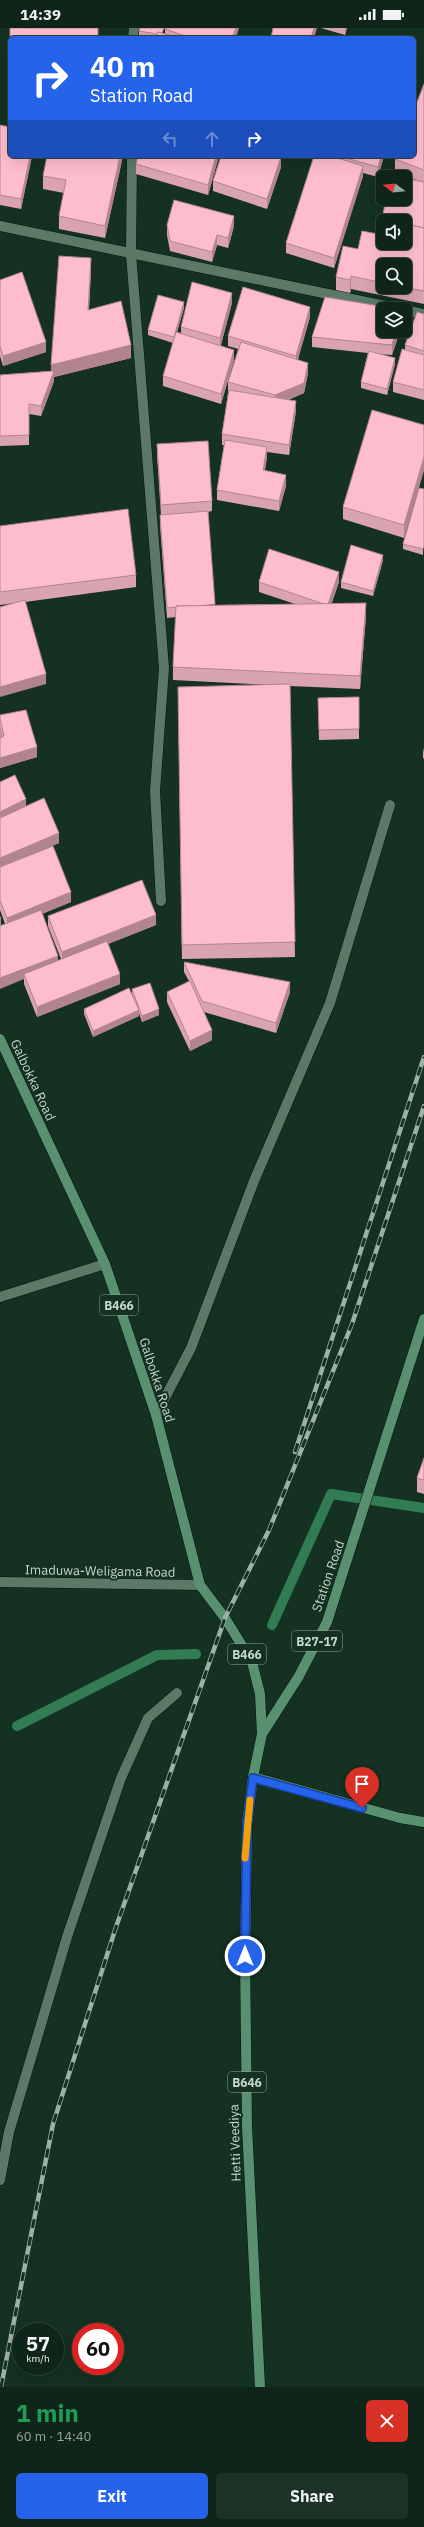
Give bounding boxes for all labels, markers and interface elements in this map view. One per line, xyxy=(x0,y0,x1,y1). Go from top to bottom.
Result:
text: 14:39 xyxy=(20,5,61,24)
text: 40 m xyxy=(90,48,155,85)
icon: right xyxy=(24,52,76,104)
text: Station Road xyxy=(90,84,193,107)
icon: left xyxy=(159,128,181,150)
icon: ahead xyxy=(201,128,223,150)
icon: right xyxy=(243,128,265,150)
north arrow xyxy=(376,170,412,206)
map controls xyxy=(376,170,412,338)
button: sound xyxy=(376,214,412,250)
button: search xyxy=(376,258,412,294)
button: layers xyxy=(376,302,412,338)
street label: Galbokka Road xyxy=(7,1037,59,1123)
road number: B466 xyxy=(100,1295,138,1315)
street label: Galbokka Road xyxy=(135,1336,179,1424)
street label: Station Road xyxy=(308,1538,348,1614)
street label: Imaduwa-Weligama Road xyxy=(25,1561,175,1581)
road number: B27-17 xyxy=(292,1631,342,1651)
road number: B466 xyxy=(228,1644,266,1664)
pin xyxy=(345,1767,379,1808)
icon: arrive xyxy=(351,1773,373,1795)
position arrow xyxy=(224,1935,266,1977)
road number: B646 xyxy=(228,2072,266,2092)
street label: Hetti Veediya xyxy=(225,2104,245,2182)
speed limit sign: 60 xyxy=(72,2323,124,2375)
text: 57 xyxy=(26,2330,50,2357)
text: km/h xyxy=(26,2352,50,2365)
text: 1 min xyxy=(16,2397,79,2429)
button: close xyxy=(366,2400,408,2442)
text: 60 m · 14:40 xyxy=(16,2428,91,2445)
button: Exit xyxy=(16,2473,208,2519)
button: Share xyxy=(216,2473,408,2519)

